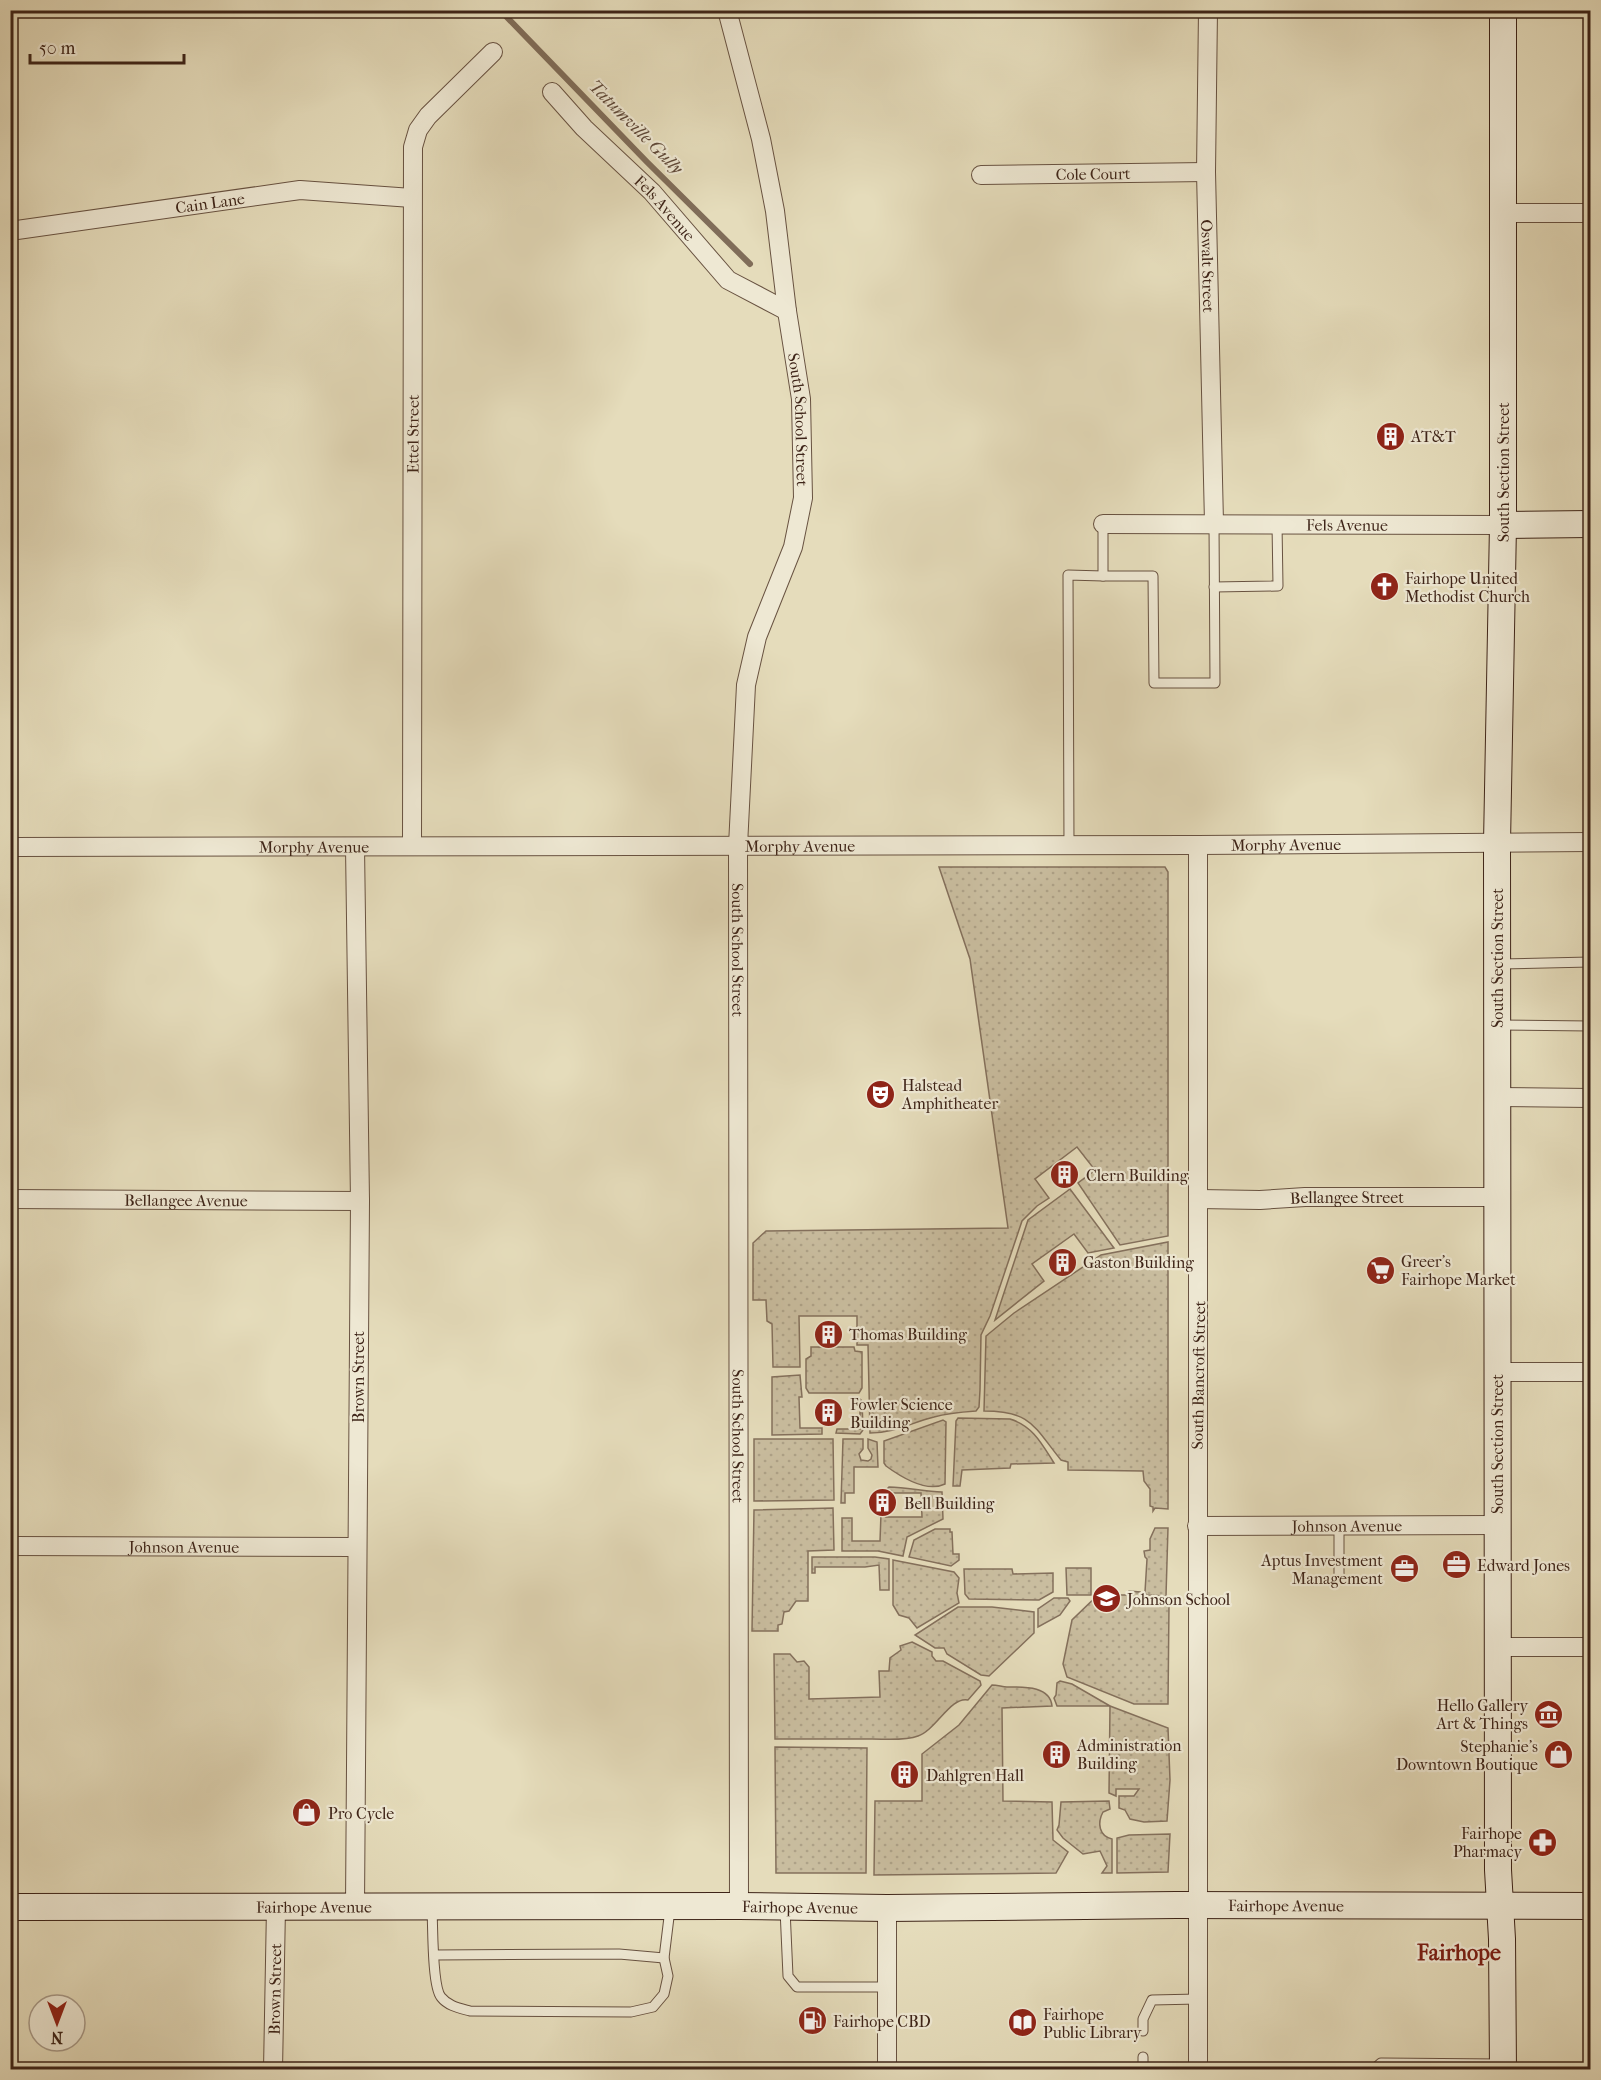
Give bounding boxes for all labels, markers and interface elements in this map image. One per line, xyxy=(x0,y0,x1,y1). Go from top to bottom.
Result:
scale bar xyxy=(30,27,184,65)
text: 50 m xyxy=(39,38,76,59)
water label: Tatumville Gully xyxy=(584,76,688,179)
street label: Cole Court xyxy=(1055,164,1131,184)
street label: Fels Avenue xyxy=(630,171,699,245)
street label: Cain Lane xyxy=(174,189,246,218)
street label: Oswalt Street xyxy=(1197,219,1218,313)
street label: South School Street xyxy=(784,352,812,487)
street label: Ettel Street xyxy=(404,394,423,474)
street label: South Section Street xyxy=(1494,402,1513,542)
building icon: AT&T xyxy=(1374,420,1406,452)
place label: AT&T xyxy=(1410,427,1456,446)
street label: Fels Avenue xyxy=(1306,516,1388,535)
place label: Fairhope United Methodist Church xyxy=(1405,569,1530,606)
church icon: Fairhope United Methodist Church xyxy=(1368,571,1400,603)
street label: Morphy Avenue xyxy=(1231,835,1341,855)
street label: Morphy Avenue xyxy=(259,837,369,857)
street label: Morphy Avenue xyxy=(745,837,855,856)
street label: South School Street xyxy=(728,883,747,1017)
street label: South Section Street xyxy=(1488,888,1507,1028)
place label: Halstead Amphitheater xyxy=(901,1076,998,1113)
theatre icon: Halstead Amphitheater xyxy=(865,1078,897,1110)
building icon: Clern Building xyxy=(1049,1159,1081,1191)
place label: Clern Building xyxy=(1086,1166,1189,1185)
street label: Bellangee Street xyxy=(1289,1188,1404,1208)
street label: Bellangee Avenue xyxy=(124,1191,248,1210)
building icon: Gaston Building xyxy=(1046,1246,1078,1278)
place label: Greer's Fairhope Market xyxy=(1401,1252,1516,1289)
place label: Gaston Building xyxy=(1083,1253,1194,1272)
supermarket icon: Greer's Fairhope Market xyxy=(1364,1254,1396,1286)
street label: South Bancroft Street xyxy=(1188,1300,1209,1450)
building icon: Thomas Building xyxy=(812,1318,844,1350)
place label: Thomas Building xyxy=(849,1325,967,1344)
street label: Brown Street xyxy=(349,1331,368,1423)
street label: South School Street xyxy=(728,1369,748,1503)
street label: South Section Street xyxy=(1488,1374,1507,1514)
place label: Fowler Science Building xyxy=(850,1395,953,1432)
building icon: Fowler Science Building xyxy=(813,1397,845,1429)
building icon: Bell Building xyxy=(867,1487,899,1519)
place label: Bell Building xyxy=(904,1494,995,1513)
street label: Johnson Avenue xyxy=(1290,1516,1402,1536)
street label: Johnson Avenue xyxy=(127,1537,239,1557)
office icon: Edward Jones xyxy=(1440,1549,1472,1581)
place label: Aptus Investment Management xyxy=(1260,1551,1383,1588)
office icon: Aptus Investment Management xyxy=(1388,1553,1420,1585)
place label: Edward Jones xyxy=(1477,1556,1570,1575)
school or university icon: Johnson School xyxy=(1090,1583,1122,1615)
place label: Johnson School xyxy=(1125,1590,1231,1609)
place label: Hello Gallery Art & Things xyxy=(1435,1696,1528,1733)
museum icon: Hello Gallery Art & Things xyxy=(1533,1698,1565,1730)
place label: Administration Building xyxy=(1076,1736,1182,1773)
place label: Stephanie's Downtown Boutique xyxy=(1396,1737,1538,1774)
building icon: Administration Building xyxy=(1040,1738,1072,1770)
shop icon: Stephanie's Downtown Boutique xyxy=(1543,1739,1575,1771)
building icon: Dahlgren Hall xyxy=(889,1759,921,1791)
place label: Dahlgren Hall xyxy=(926,1766,1024,1785)
shop icon: Pro Cycle xyxy=(291,1797,323,1829)
place label: Pro Cycle xyxy=(328,1804,394,1823)
place label: Fairhope Pharmacy xyxy=(1453,1824,1522,1861)
pharmacy icon: Fairhope Pharmacy xyxy=(1527,1826,1559,1858)
street label: Fairhope Avenue xyxy=(1228,1896,1344,1915)
street label: Fairhope Avenue xyxy=(742,1897,858,1918)
street label: Fairhope Avenue xyxy=(256,1898,372,1917)
district label: Fairhope xyxy=(1416,1940,1501,1966)
street label: Brown Street xyxy=(265,1943,285,2035)
north arrow xyxy=(27,1993,87,2053)
fuel station icon: Fairhope CBD xyxy=(796,2005,828,2037)
place label: Fairhope Public Library xyxy=(1043,2005,1142,2042)
library icon: Fairhope Public Library xyxy=(1006,2007,1038,2039)
place label: Fairhope CBD xyxy=(833,2012,931,2031)
text: N xyxy=(50,2028,63,2047)

